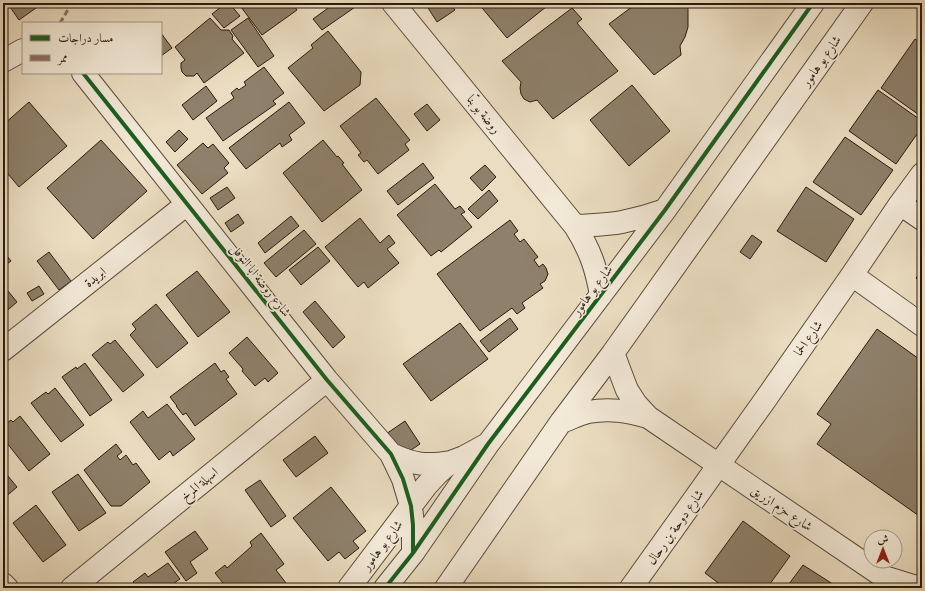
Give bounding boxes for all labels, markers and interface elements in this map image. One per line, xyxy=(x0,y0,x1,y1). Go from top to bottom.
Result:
legend xyxy=(22,22,162,74)
text: مسار دراجات xyxy=(58,31,114,45)
street label: شارع بو هامور xyxy=(797,33,847,93)
text: ممر xyxy=(56,51,68,66)
street label: روضة بو بنّا xyxy=(463,90,506,137)
street label: شارع روضة ابا النوفل xyxy=(225,240,294,322)
street label: شارع بو هامور xyxy=(567,262,619,322)
street label: ابريدة xyxy=(81,264,110,291)
street label: شارع الحما xyxy=(791,317,829,361)
street label: اسهلة المرخ xyxy=(177,464,224,507)
street label: شارع حزم ازريق xyxy=(746,482,815,537)
street label: شارع دوحة بن رحال xyxy=(644,487,710,570)
street label: شارع بو هامور xyxy=(357,517,409,577)
north arrow xyxy=(863,529,903,569)
text: ش xyxy=(878,533,889,546)

